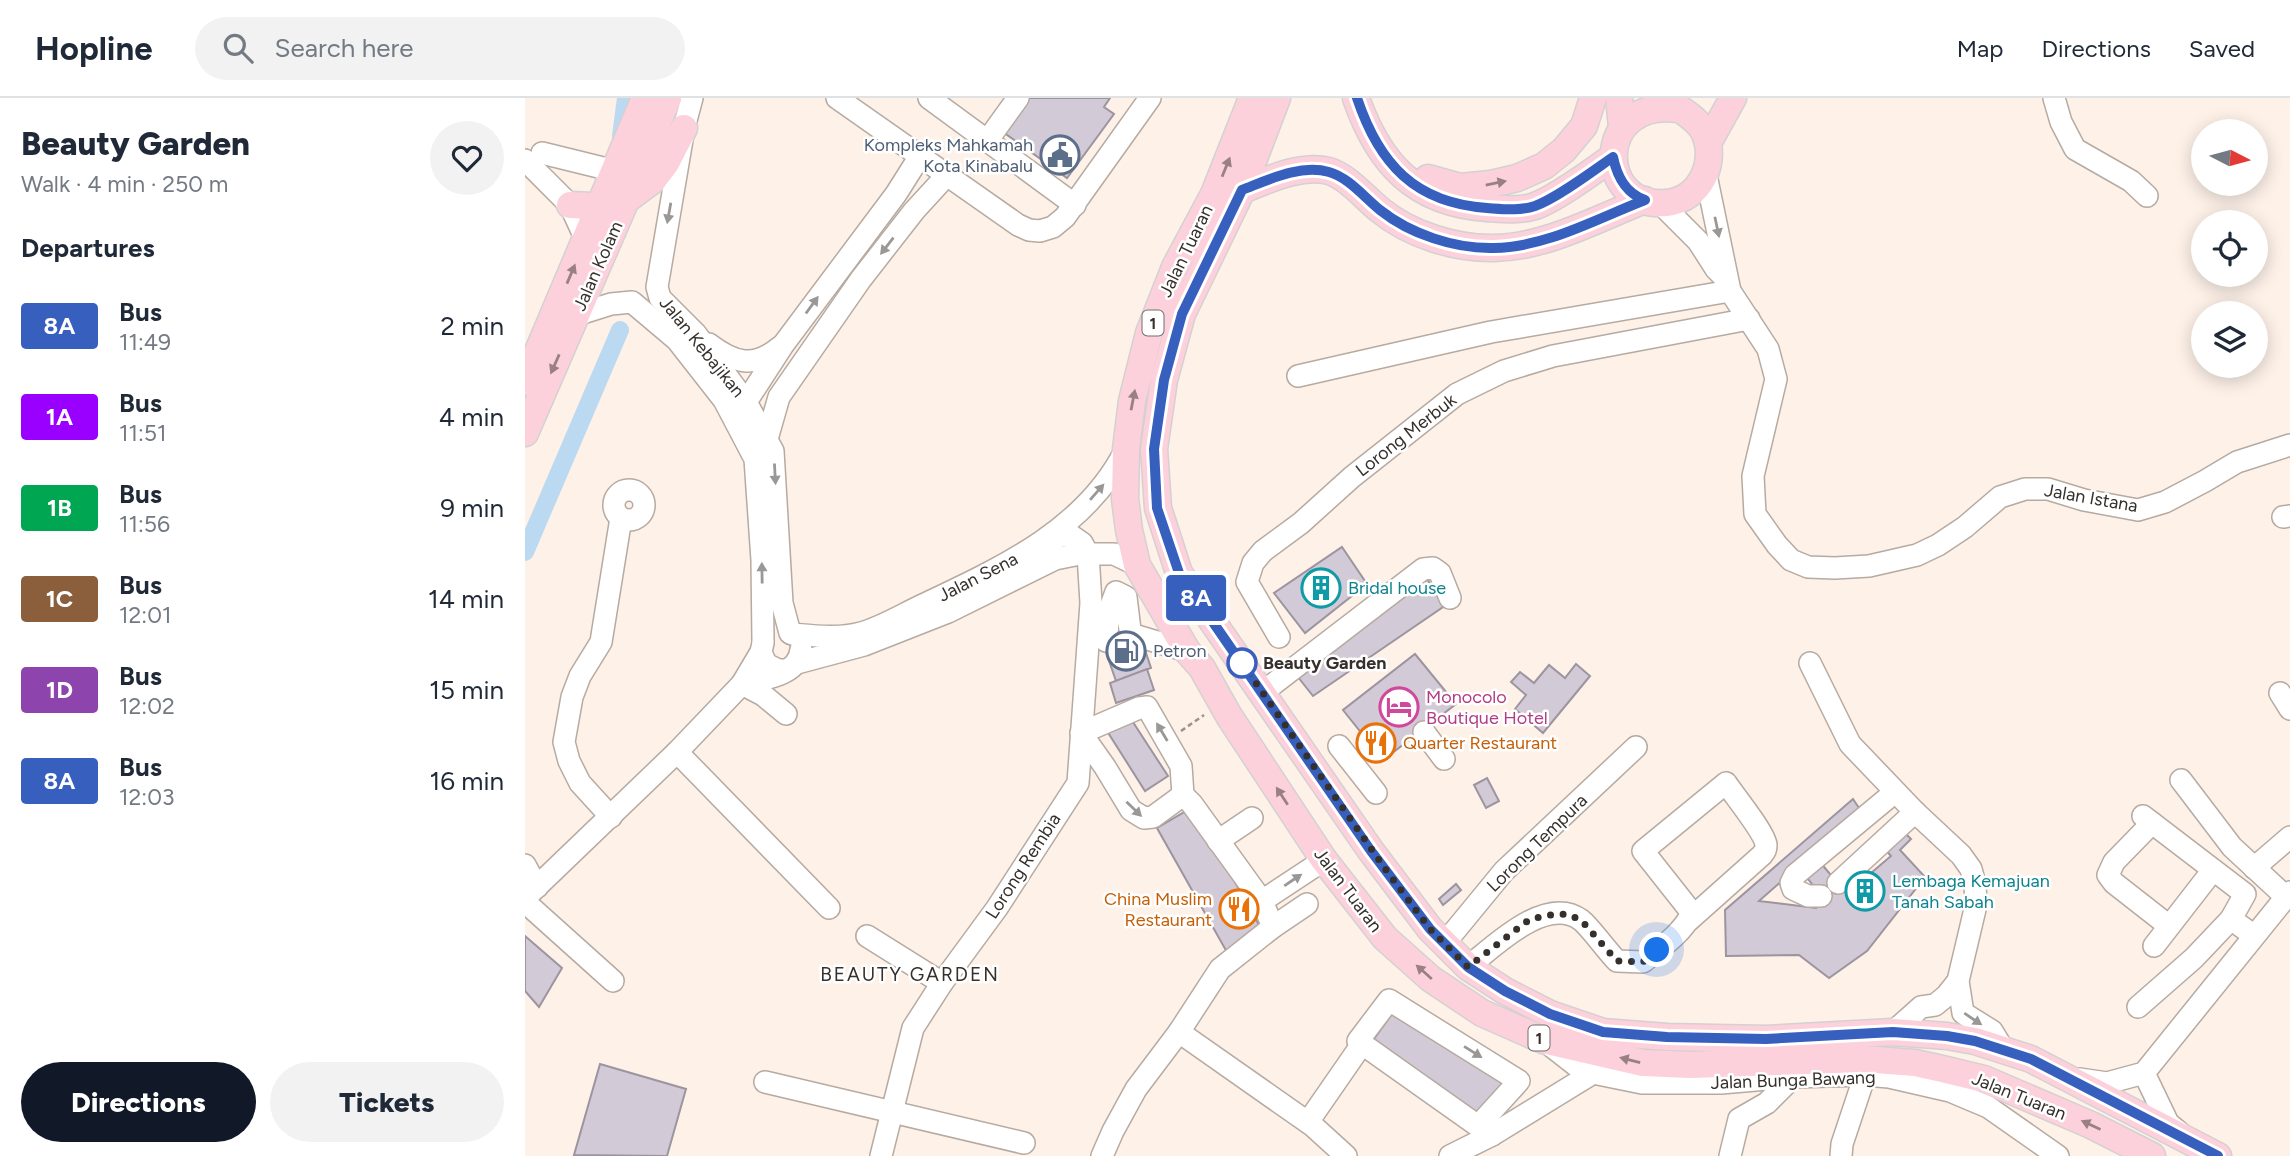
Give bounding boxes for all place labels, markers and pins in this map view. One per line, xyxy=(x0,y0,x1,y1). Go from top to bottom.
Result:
place label: Kompleks Mahkamah Kota Kinabalu xyxy=(864,134,1033,177)
public building icon: Kompleks Mahkamah Kota Kinabalu xyxy=(1039,134,1081,176)
building icon: Bridal house xyxy=(1300,567,1342,609)
place label: Bridal house xyxy=(1348,577,1446,599)
fuel station icon: Petron xyxy=(1105,630,1147,672)
place label: Petron xyxy=(1153,640,1206,662)
marker: Beauty Garden xyxy=(1227,648,1257,678)
place label: Beauty Garden xyxy=(1263,652,1386,674)
hotel icon: Monocolo Boutique Hotel xyxy=(1378,686,1420,728)
place label: Monocolo Boutique Hotel xyxy=(1426,686,1548,729)
restaurant icon: Quarter Restaurant xyxy=(1355,722,1397,764)
place label: Quarter Restaurant xyxy=(1403,732,1557,754)
building icon: Lembaga Kemajuan Tanah Sabah xyxy=(1844,870,1886,912)
place label: Lembaga Kemajuan Tanah Sabah xyxy=(1892,870,2050,913)
place label: China Muslim Restaurant xyxy=(1104,888,1212,931)
restaurant icon: China Muslim Restaurant xyxy=(1218,888,1260,930)

